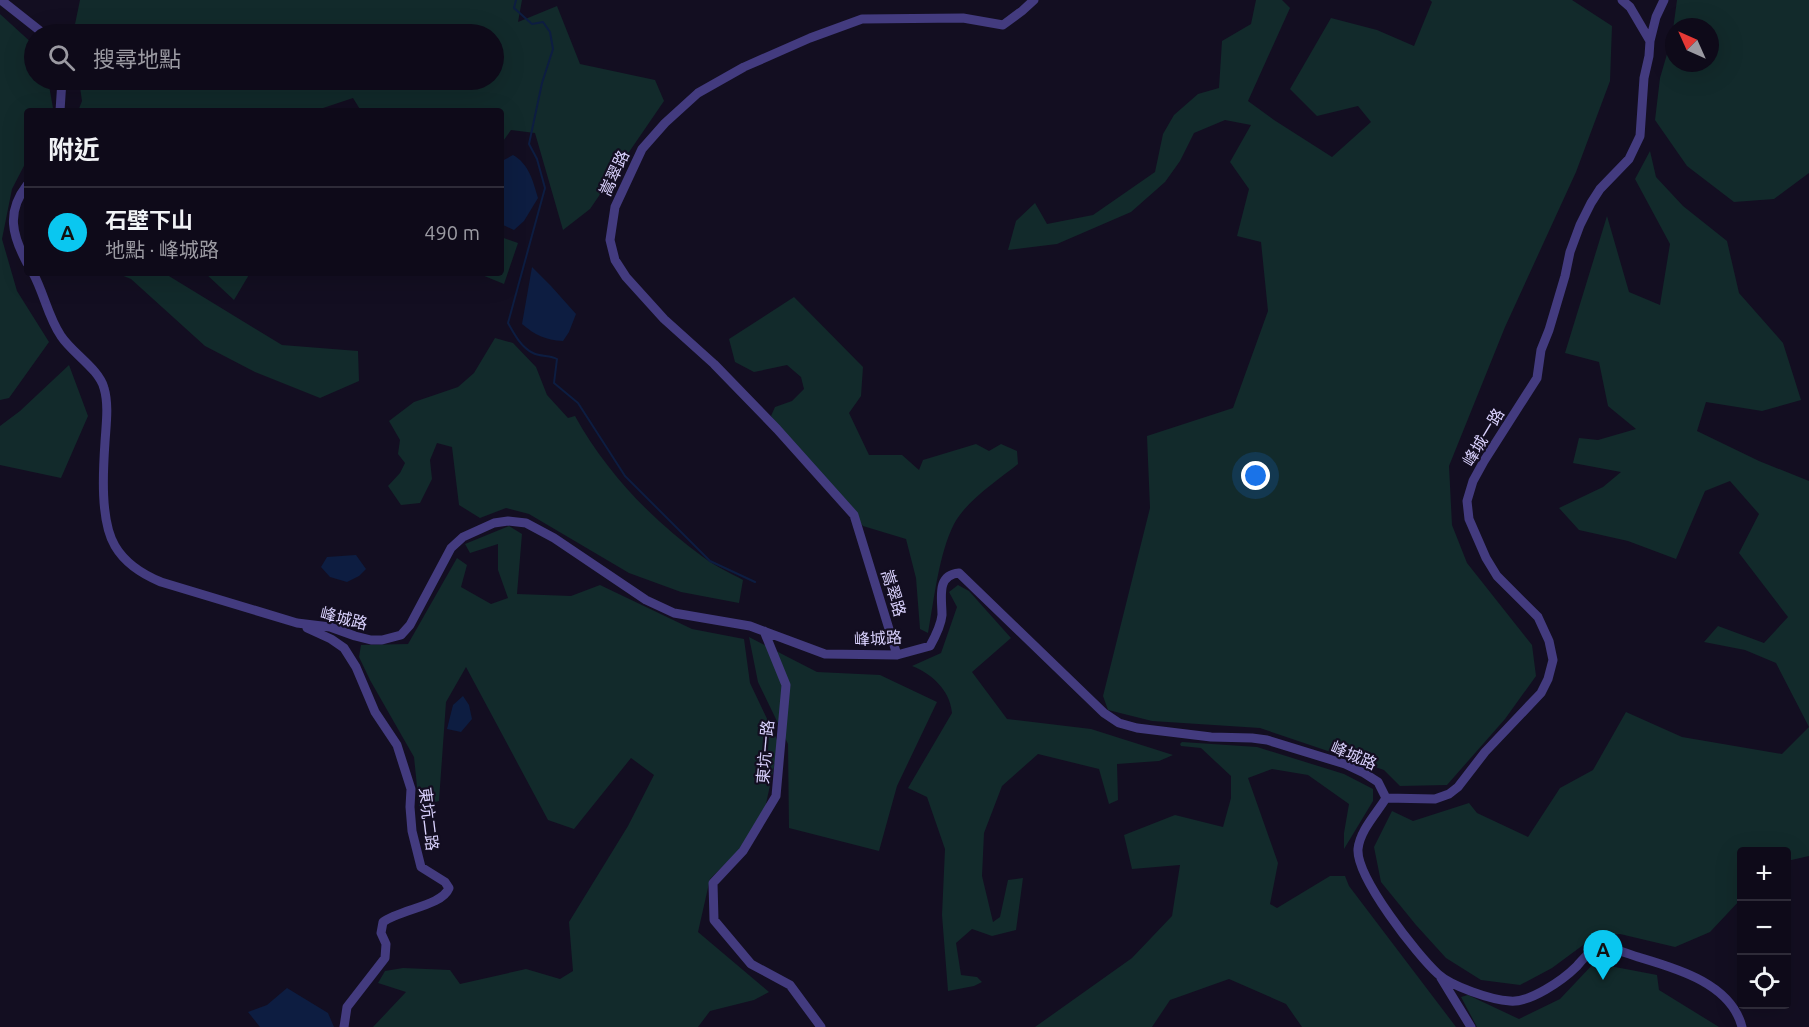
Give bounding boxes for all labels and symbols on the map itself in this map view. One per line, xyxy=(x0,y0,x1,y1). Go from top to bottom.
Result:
north arrow xyxy=(1665,18,1719,72)
street label: 嵩翠路 xyxy=(596,147,632,199)
street label: 峰城一路 xyxy=(1459,405,1507,469)
your location xyxy=(1241,461,1270,490)
street label: 嵩翠路 xyxy=(878,567,910,619)
street label: 峰城路 xyxy=(319,603,369,633)
street label: 峰城路 xyxy=(854,628,902,648)
street label: 東坑一路 xyxy=(753,719,777,785)
street label: 峰城路 xyxy=(1328,737,1380,773)
street label: 東坑二路 xyxy=(416,786,442,852)
pin: A xyxy=(1584,930,1622,980)

